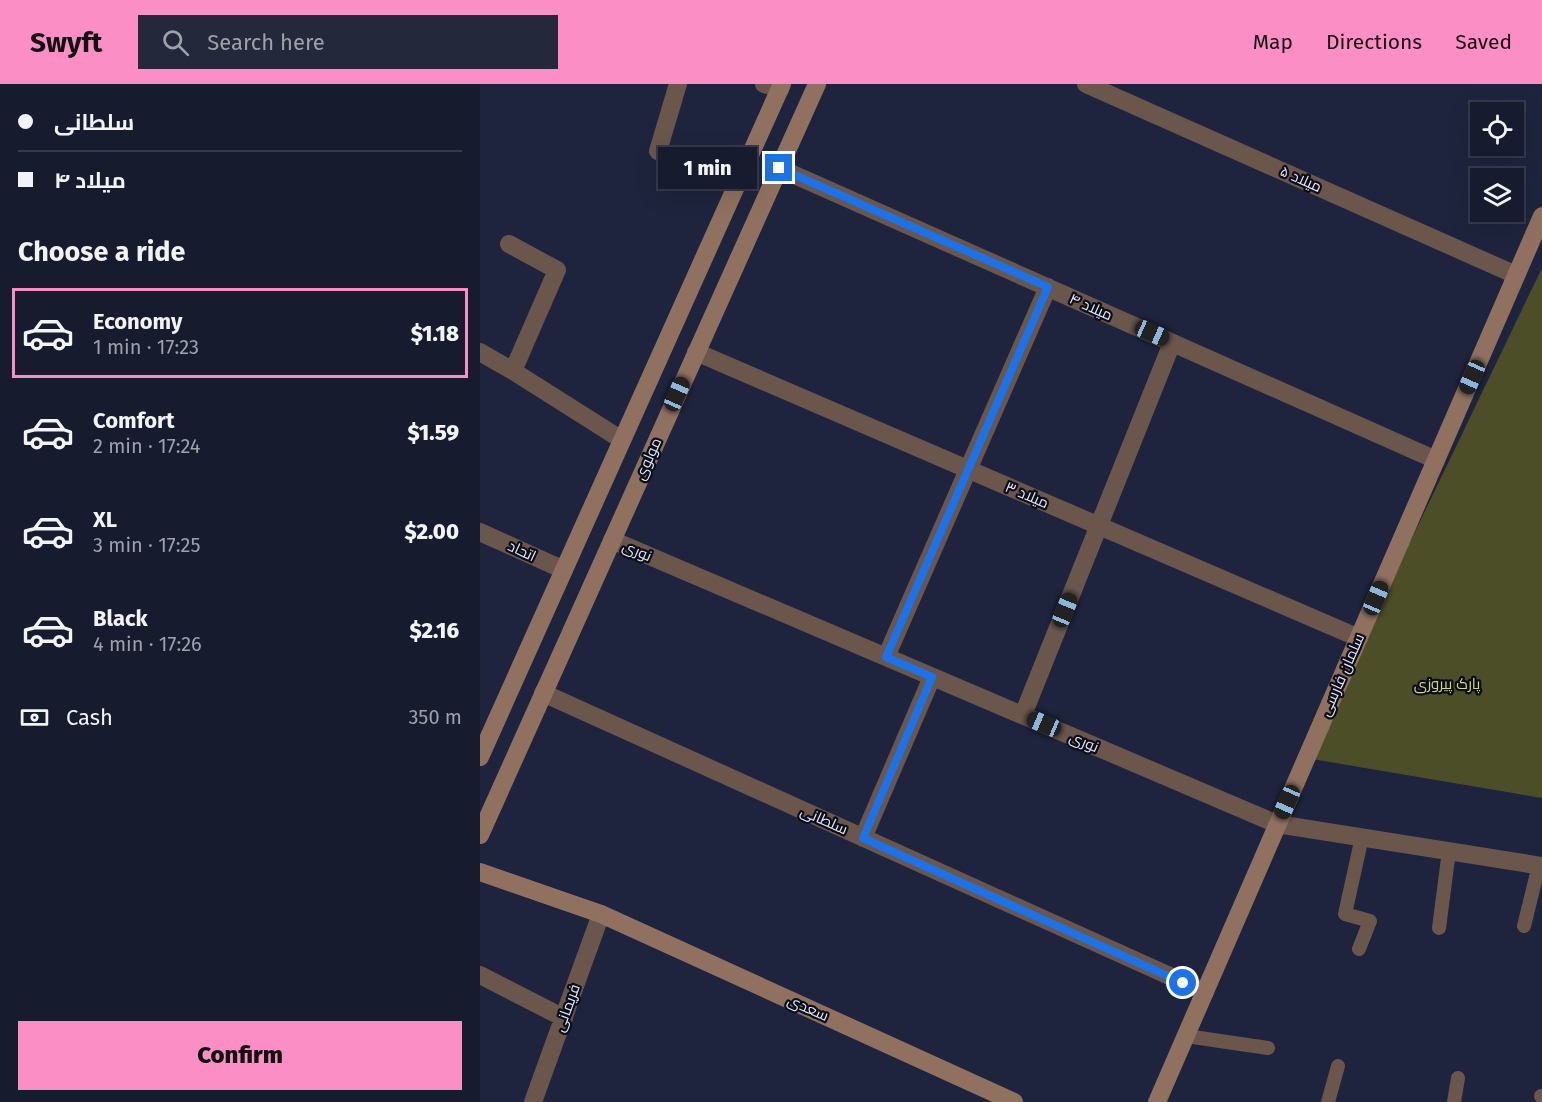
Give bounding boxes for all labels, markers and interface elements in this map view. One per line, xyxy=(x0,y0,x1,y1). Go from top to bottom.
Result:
search box xyxy=(138,15,558,69)
text: Swyft xyxy=(30,26,102,59)
icon: search xyxy=(159,26,192,59)
text: Search here xyxy=(207,29,325,56)
text: Map xyxy=(1253,29,1293,55)
text: Directions xyxy=(1326,29,1422,55)
text: Saved xyxy=(1455,29,1512,55)
map controls xyxy=(1470,102,1524,222)
button: locate xyxy=(1470,102,1524,156)
text: سلطانی xyxy=(54,109,134,136)
callout: 1 min xyxy=(659,147,758,189)
route end xyxy=(765,154,792,181)
text: 1 min xyxy=(684,156,731,180)
street label: میلاد ۵ xyxy=(1277,162,1325,196)
text: میلاد ۴ xyxy=(54,167,126,194)
button: layers xyxy=(1470,168,1524,222)
text: Choose a ride xyxy=(18,236,185,268)
street label: میلاد ۴ xyxy=(1067,290,1115,324)
icon: car xyxy=(21,306,75,360)
text: Economy xyxy=(93,308,182,335)
car xyxy=(1132,317,1172,349)
text: $1.18 xyxy=(411,320,459,347)
text: 1 min · 17:23 xyxy=(93,335,199,359)
car xyxy=(1456,357,1488,397)
car xyxy=(661,374,693,414)
icon: car xyxy=(21,405,75,459)
text: Comfort xyxy=(93,407,174,434)
text: $1.59 xyxy=(407,419,459,446)
text: 2 min · 17:24 xyxy=(93,434,200,458)
street label: مولوی xyxy=(631,435,666,483)
street label: میلاد ۳ xyxy=(1003,478,1051,512)
icon: car xyxy=(21,504,75,558)
text: XL xyxy=(93,506,117,533)
text: $2.00 xyxy=(404,518,459,545)
text: 3 min · 17:25 xyxy=(93,533,200,557)
street label: اتحاد xyxy=(505,537,539,565)
street label: نوری xyxy=(619,537,654,566)
car xyxy=(1361,578,1391,618)
car xyxy=(1050,590,1080,630)
icon: car xyxy=(21,603,75,657)
text: Black xyxy=(93,605,148,632)
text: $2.16 xyxy=(409,617,459,644)
street label: سلمان فارسی xyxy=(1316,631,1369,720)
text: 4 min · 17:26 xyxy=(93,632,202,656)
park label: پارک پیروزی xyxy=(1414,675,1480,694)
icon: cash xyxy=(18,701,51,734)
text: Cash xyxy=(66,704,113,731)
text: 350 m xyxy=(408,705,462,729)
car xyxy=(1024,709,1064,739)
street label: نوری xyxy=(1066,728,1101,757)
car xyxy=(1271,782,1303,822)
street label: سلطانی xyxy=(797,802,850,839)
route start xyxy=(1169,969,1196,996)
street label: فریمانی xyxy=(550,982,585,1035)
street label: سعدی xyxy=(784,991,831,1026)
button: Confirm xyxy=(18,1021,462,1090)

